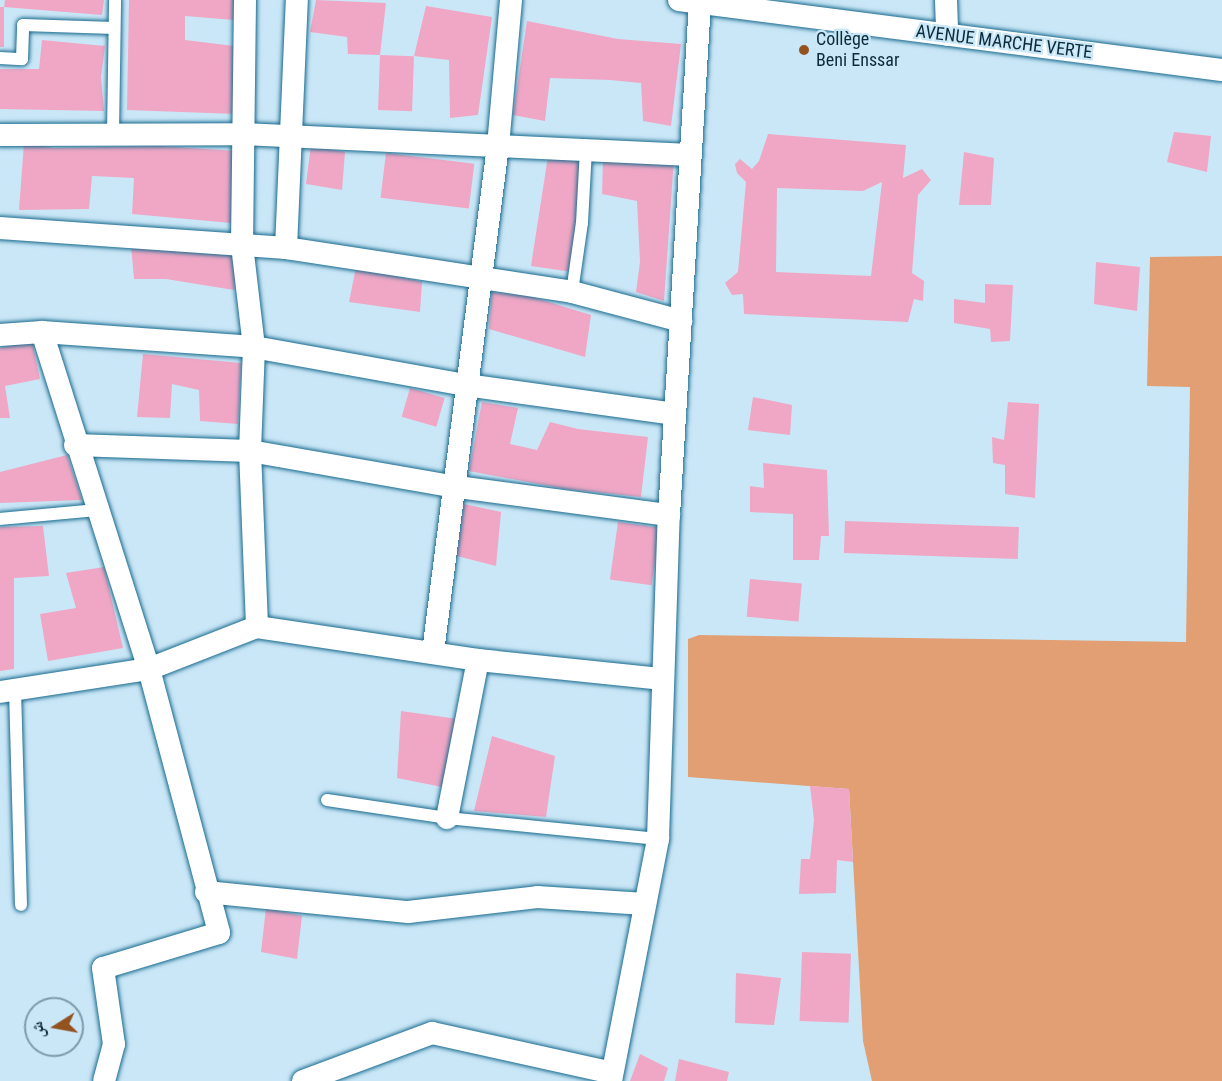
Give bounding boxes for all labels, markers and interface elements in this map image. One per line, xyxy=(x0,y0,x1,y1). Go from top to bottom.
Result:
street label: AVENUE MARCHE VERTE xyxy=(915,20,1093,64)
place label: Collège Beni Enssar xyxy=(816,29,899,72)
marker: Collège Beni Enssar xyxy=(797,43,811,57)
north arrow xyxy=(24,997,84,1057)
text: ش xyxy=(27,1020,49,1040)

